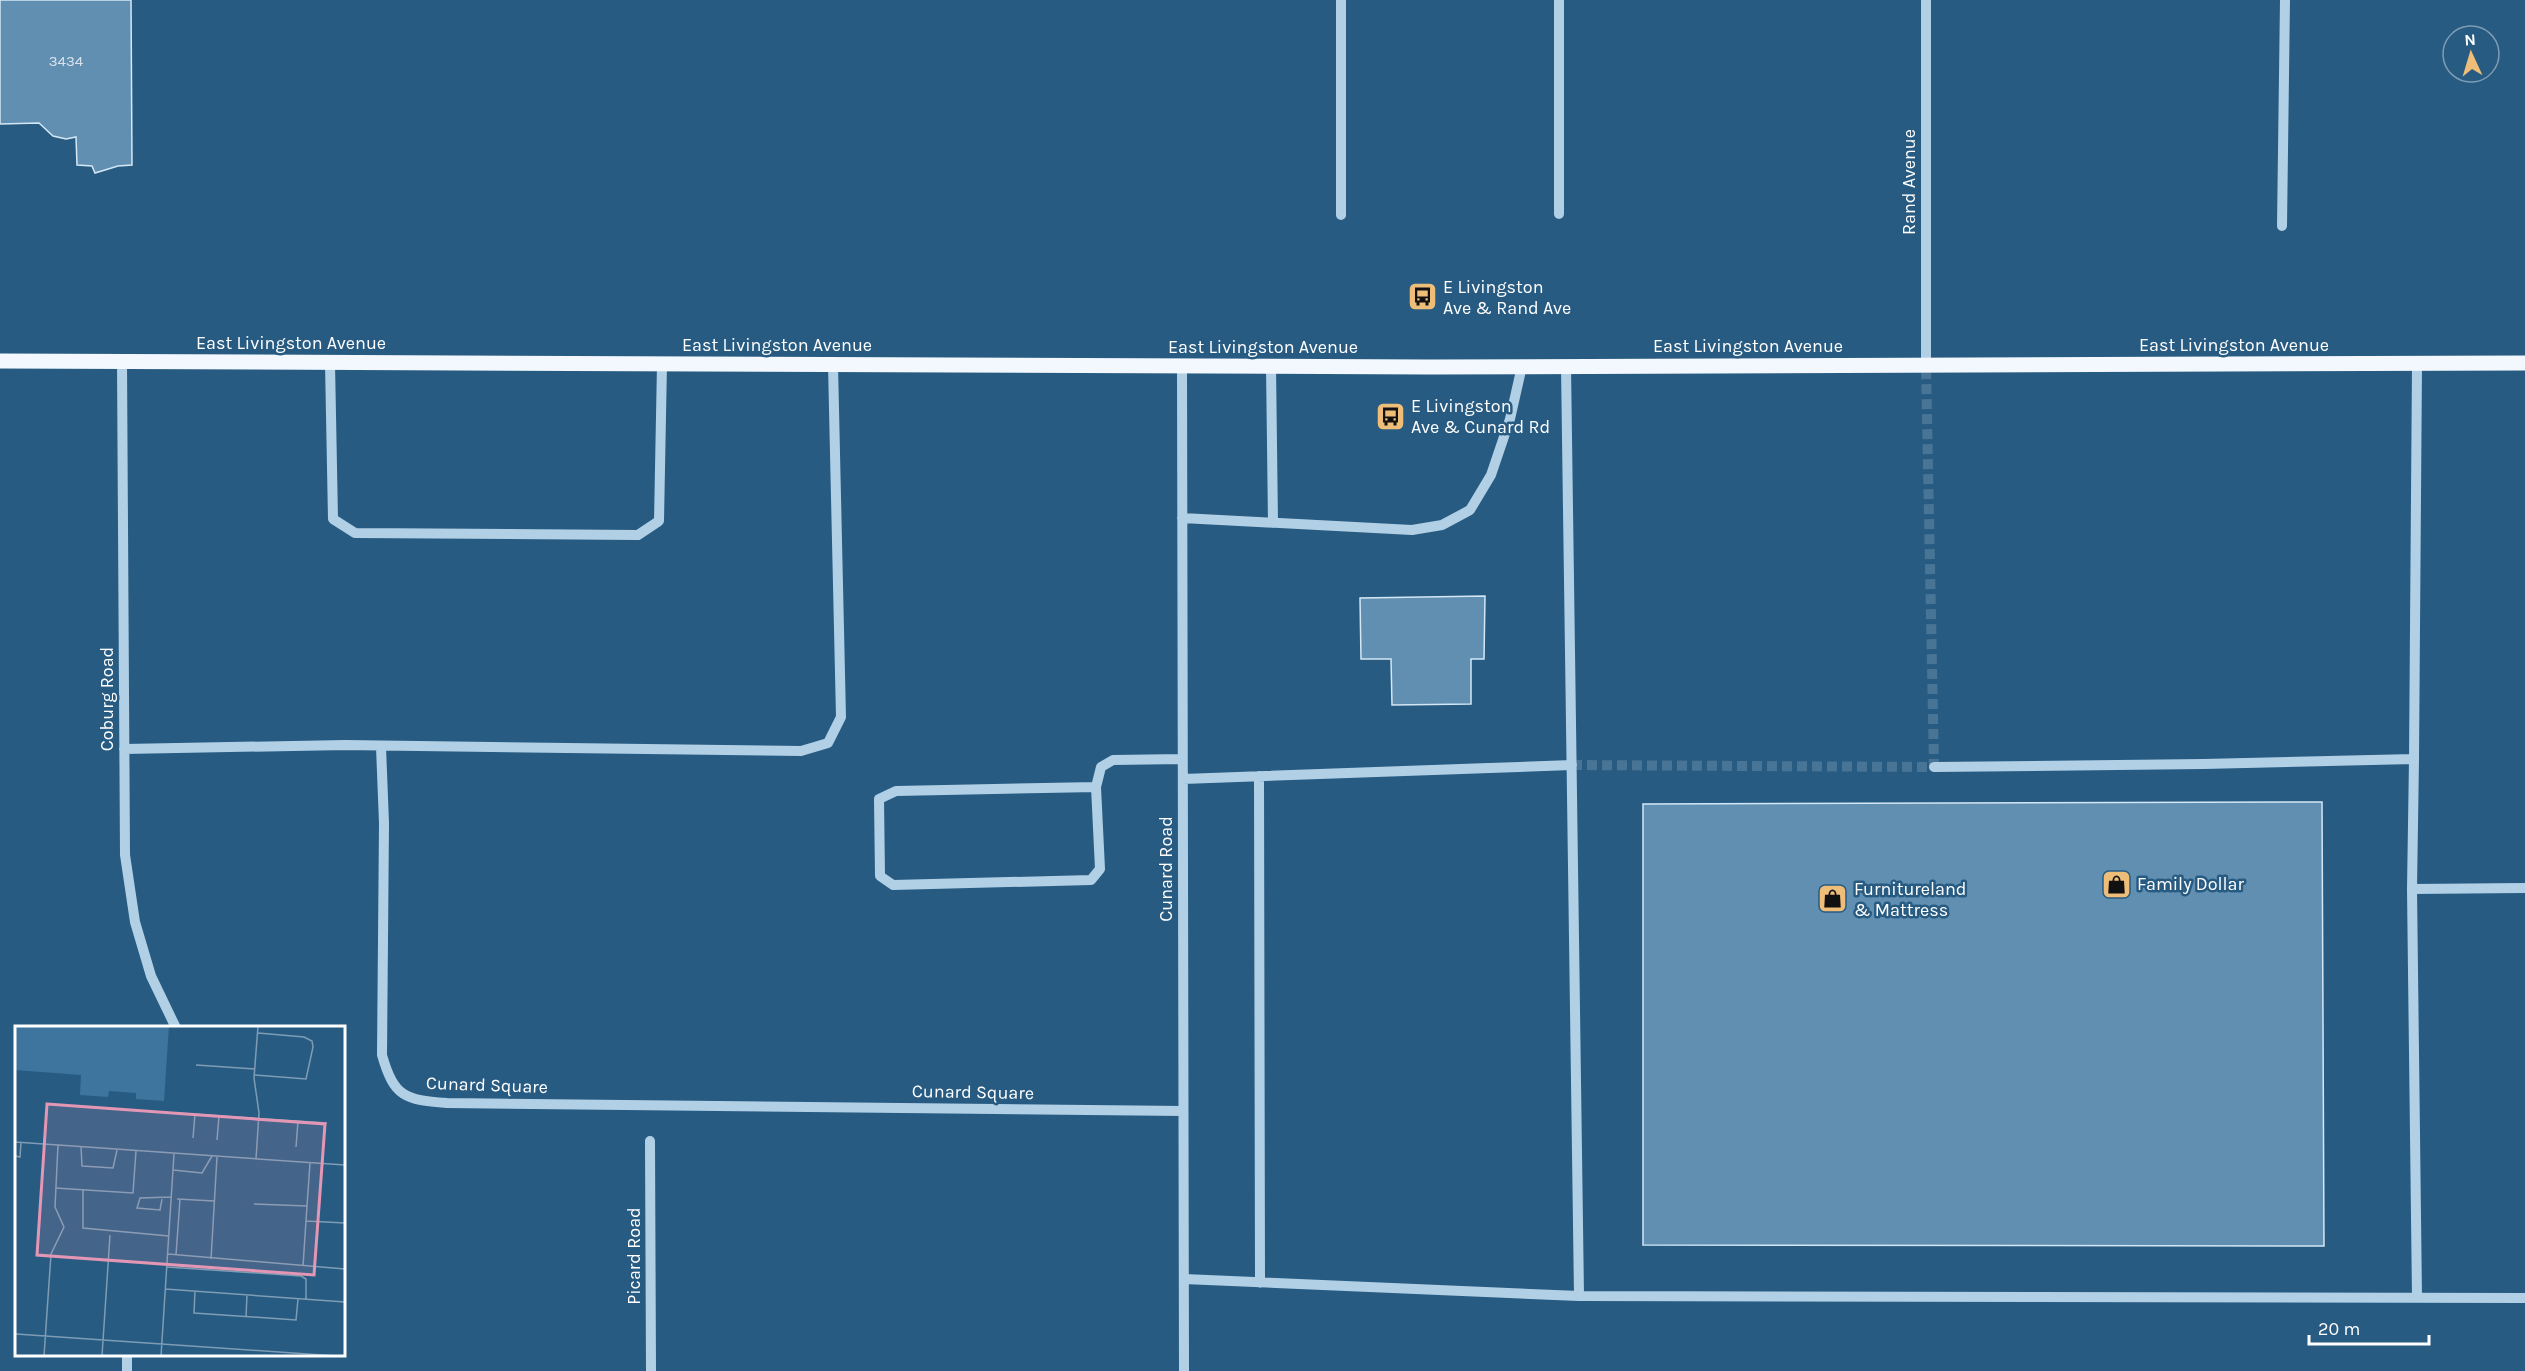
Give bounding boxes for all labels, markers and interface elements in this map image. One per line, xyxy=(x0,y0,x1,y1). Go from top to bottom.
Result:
north arrow xyxy=(2441,24,2501,84)
text: N xyxy=(2464,30,2476,49)
house number: 3434 xyxy=(49,52,84,70)
street label: Rand Avenue xyxy=(1898,129,1920,235)
place label: E Livingston Ave & Rand Ave xyxy=(1443,276,1571,319)
bus stop icon: E Livingston Ave & Rand Ave xyxy=(1406,281,1438,313)
street label: East Livingston Avenue xyxy=(196,332,386,354)
street label: East Livingston Avenue xyxy=(682,334,872,356)
street label: East Livingston Avenue xyxy=(2139,334,2329,356)
street label: East Livingston Avenue xyxy=(1653,335,1843,357)
street label: East Livingston Avenue xyxy=(1168,336,1358,358)
place label: E Livingston Ave & Cunard Rd xyxy=(1411,395,1550,438)
bus stop icon: E Livingston Ave & Cunard Rd xyxy=(1374,400,1406,432)
street label: Coburg Road xyxy=(96,647,118,751)
street label: Cunard Road xyxy=(1155,816,1177,922)
shop icon: Family Dollar xyxy=(2100,868,2132,900)
place label: Family Dollar xyxy=(2137,873,2245,895)
place label: Furnitureland & Mattress xyxy=(1854,878,1967,921)
shop icon: Furnitureland & Mattress xyxy=(1817,883,1849,915)
inset map xyxy=(15,1026,345,1356)
street label: Cunard Square xyxy=(426,1072,548,1098)
street label: Cunard Square xyxy=(912,1080,1034,1104)
street label: Picard Road xyxy=(623,1207,645,1305)
scale bar xyxy=(2309,1308,2429,1346)
text: 20 m xyxy=(2318,1318,2360,1340)

